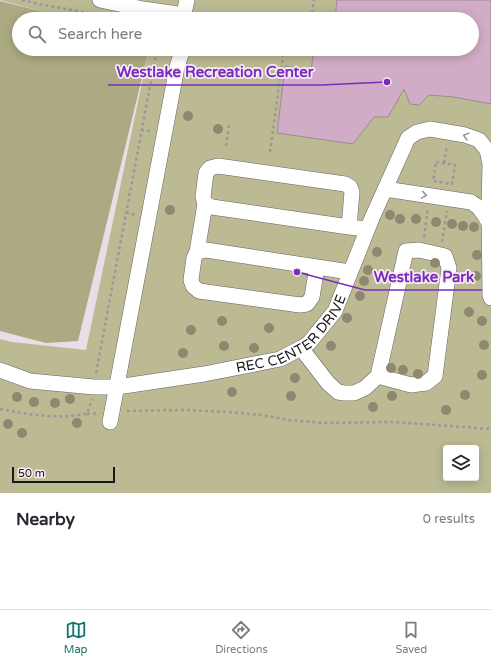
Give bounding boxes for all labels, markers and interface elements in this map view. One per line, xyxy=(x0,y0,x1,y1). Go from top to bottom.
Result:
search box xyxy=(12,12,479,56)
icon: search xyxy=(26,23,48,45)
text: Search here xyxy=(58,25,142,43)
callout: Westlake Recreation Center xyxy=(108,58,321,85)
text: Westlake Recreation Center xyxy=(117,63,314,81)
one-way arrow xyxy=(463,132,470,141)
one-way arrow xyxy=(421,190,427,199)
callout: Westlake Park xyxy=(365,263,482,290)
text: Westlake Park xyxy=(374,268,474,286)
street label: REC CENTER DRIVE xyxy=(234,292,350,377)
map controls xyxy=(443,445,479,481)
button: layers xyxy=(443,445,479,481)
scale bar xyxy=(12,465,115,484)
text: 50 m xyxy=(18,467,45,480)
text: Nearby xyxy=(16,509,75,530)
text: 0 results xyxy=(423,511,475,527)
tab: Map xyxy=(64,619,88,656)
tab: Directions xyxy=(215,619,268,656)
tab: Saved xyxy=(395,619,427,656)

